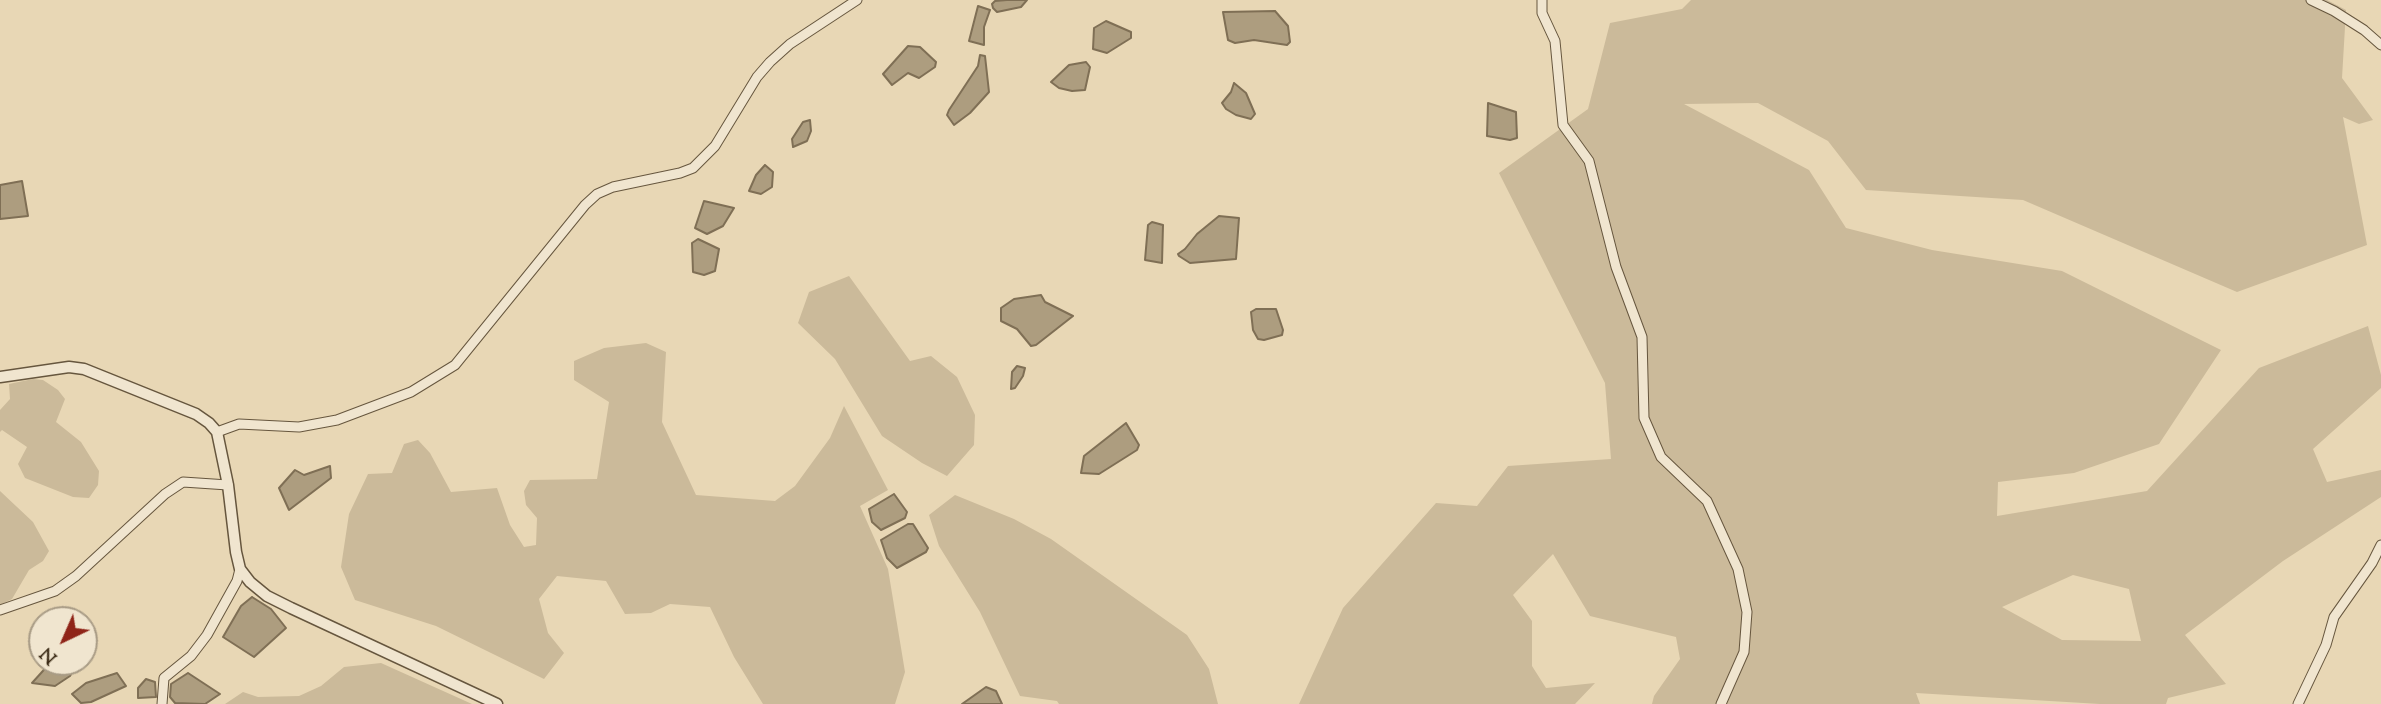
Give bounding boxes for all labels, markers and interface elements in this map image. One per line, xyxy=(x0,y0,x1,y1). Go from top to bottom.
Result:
north arrow xyxy=(28,606,98,676)
text: N xyxy=(35,640,64,670)

